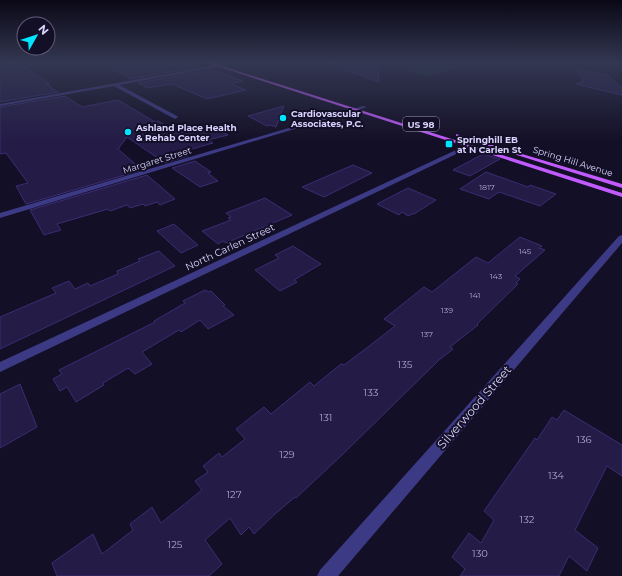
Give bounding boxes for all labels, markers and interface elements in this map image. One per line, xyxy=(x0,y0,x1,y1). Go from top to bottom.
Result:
north arrow xyxy=(16,16,56,56)
text: N xyxy=(36,22,52,38)
place label: Cardiovascular Associates, P.C. xyxy=(290,108,364,129)
marker: Cardiovascular Associates, P.C. xyxy=(278,113,288,123)
road number: US 98 xyxy=(403,117,439,131)
place label: Ashland Place Health & Rehab Center xyxy=(135,122,237,143)
marker: Ashland Place Health & Rehab Center xyxy=(123,127,133,137)
place label: Springhill EB at N Carlen St xyxy=(457,134,522,155)
marker: Springhill EB at N Carlen St xyxy=(444,139,454,149)
street label: Margaret Street xyxy=(121,144,193,176)
street label: Spring Hill Avenue xyxy=(532,144,615,179)
house number: 1817 xyxy=(479,182,495,192)
street label: North Carlen Street xyxy=(183,221,277,273)
house number: 145 xyxy=(519,246,532,256)
house number: 143 xyxy=(490,271,503,281)
house number: 141 xyxy=(470,290,480,300)
house number: 139 xyxy=(441,305,453,315)
house number: 137 xyxy=(421,329,433,339)
house number: 135 xyxy=(398,358,413,371)
street label: Silverwood Street xyxy=(434,362,514,452)
house number: 133 xyxy=(364,386,379,399)
house number: 131 xyxy=(320,411,332,424)
house number: 136 xyxy=(576,433,592,446)
house number: 129 xyxy=(279,448,295,461)
house number: 134 xyxy=(548,469,564,482)
house number: 127 xyxy=(226,488,242,501)
house number: 132 xyxy=(520,513,535,526)
house number: 125 xyxy=(168,538,183,551)
house number: 130 xyxy=(472,547,488,560)

